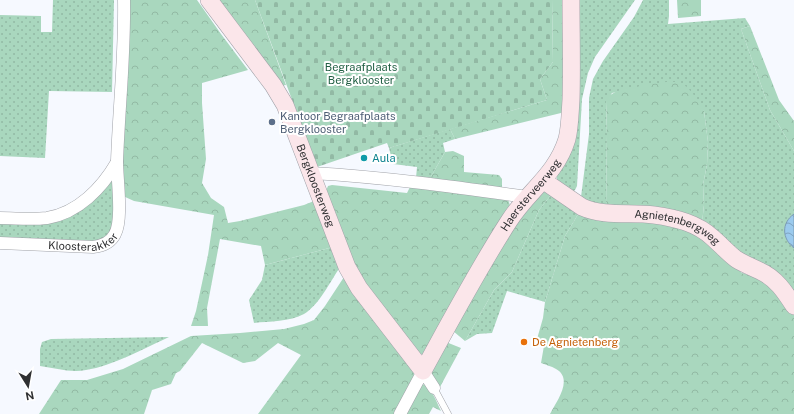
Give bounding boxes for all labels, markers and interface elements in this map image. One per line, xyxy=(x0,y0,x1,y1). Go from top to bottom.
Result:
park label: Begraafplaats Bergklooster xyxy=(325,61,398,86)
place label: Kantoor Begraafplaats Bergklooster xyxy=(280,110,396,135)
marker: Kantoor Begraafplaats Bergklooster xyxy=(267,117,277,127)
street label: Bergkloosterweg xyxy=(294,142,337,229)
place label: Aula xyxy=(372,152,396,164)
marker: Aula xyxy=(359,153,369,163)
street label: Haersterveerweg xyxy=(498,156,563,233)
street label: Agnietenbergweg xyxy=(634,208,723,248)
street label: Kloosterakker xyxy=(48,231,120,253)
place label: De Agnietenberg xyxy=(532,336,619,348)
marker: De Agnietenberg xyxy=(519,337,529,347)
north arrow xyxy=(8,366,48,406)
text: N xyxy=(25,389,35,403)

